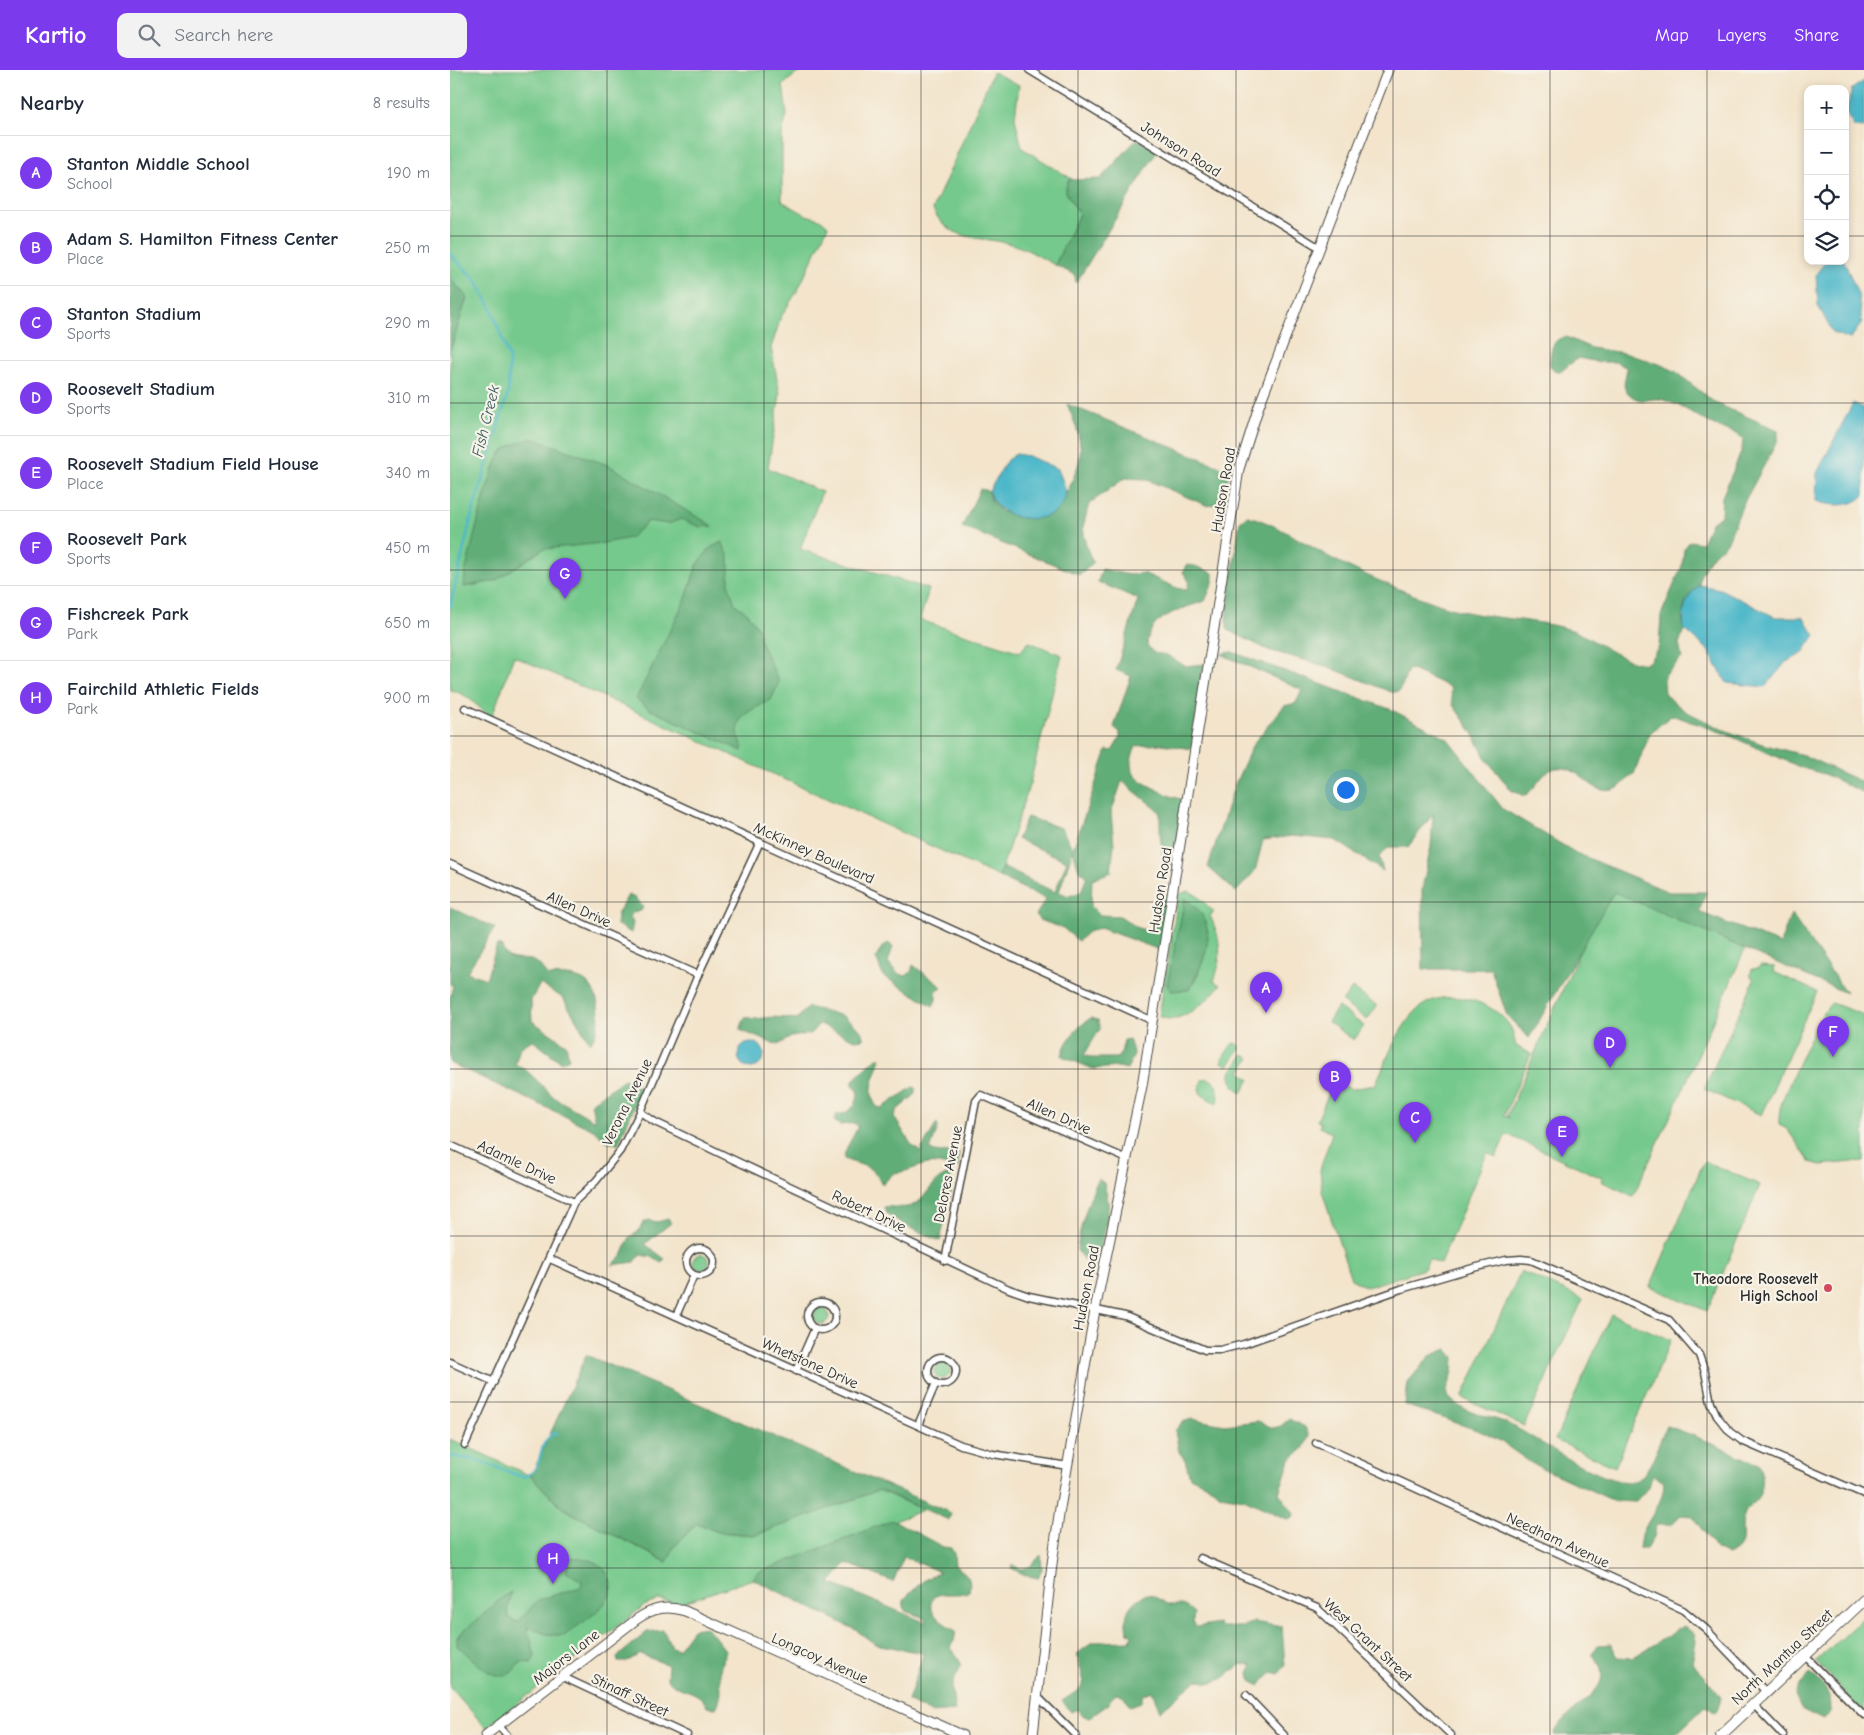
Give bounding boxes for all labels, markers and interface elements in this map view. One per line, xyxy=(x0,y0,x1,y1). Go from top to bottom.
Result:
search box xyxy=(117,13,467,58)
text: Kartio xyxy=(25,21,87,49)
icon: search xyxy=(135,21,163,49)
text: Search here xyxy=(175,24,273,46)
text: Map xyxy=(1655,25,1689,46)
text: Layers xyxy=(1717,25,1766,46)
text: Share xyxy=(1794,25,1839,46)
map controls xyxy=(1804,85,1849,265)
button: + xyxy=(1804,85,1849,130)
text: Nearby xyxy=(20,91,84,115)
text: 8 results xyxy=(373,94,430,112)
street label: Johnson Road xyxy=(1138,117,1224,181)
button: − xyxy=(1804,130,1849,175)
text: Stanton Middle School xyxy=(67,153,250,175)
text: A xyxy=(32,164,40,182)
text: 190 m xyxy=(387,164,430,182)
text: School xyxy=(67,175,113,193)
button: locate xyxy=(1804,175,1849,220)
button: layers xyxy=(1804,220,1849,265)
text: Adam S. Hamilton Fitness Center xyxy=(67,228,338,250)
text: B xyxy=(31,239,41,257)
text: 250 m xyxy=(385,239,430,257)
text: Place xyxy=(67,250,103,268)
text: Stanton Stadium xyxy=(67,303,201,325)
text: C xyxy=(31,314,41,332)
text: 290 m xyxy=(385,314,430,332)
text: Sports xyxy=(67,325,110,343)
text: Roosevelt Stadium xyxy=(67,378,215,400)
water label: Fish Creek xyxy=(468,383,504,459)
text: D xyxy=(31,389,41,407)
text: 310 m xyxy=(387,389,430,407)
text: Sports xyxy=(67,400,110,418)
street label: Hudson Road xyxy=(1207,446,1239,534)
text: Roosevelt Stadium Field House xyxy=(67,453,319,475)
text: E xyxy=(31,464,41,482)
text: 340 m xyxy=(386,464,430,482)
text: Place xyxy=(67,475,103,493)
text: Roosevelt Park xyxy=(67,528,187,550)
text: F xyxy=(31,539,41,557)
text: 450 m xyxy=(385,539,430,557)
text: Sports xyxy=(67,550,110,568)
pin: G xyxy=(549,558,581,599)
text: Fishcreek Park xyxy=(67,603,189,625)
text: G xyxy=(30,614,42,632)
text: 650 m xyxy=(384,614,430,632)
text: Park xyxy=(67,625,98,643)
text: Fairchild Athletic Fields xyxy=(67,678,259,700)
text: H xyxy=(30,689,42,707)
text: 900 m xyxy=(383,689,430,707)
text: Park xyxy=(67,700,98,718)
your location xyxy=(1333,777,1359,803)
street label: McKinney Boulevard xyxy=(751,818,877,888)
street label: Hudson Road xyxy=(1144,846,1176,934)
street label: Allen Drive xyxy=(544,887,614,931)
pin: A xyxy=(1250,972,1282,1013)
pin: F xyxy=(1817,1016,1849,1057)
pin: D xyxy=(1594,1027,1626,1068)
street label: Verona Avenue xyxy=(598,1055,656,1149)
pin: B xyxy=(1319,1061,1351,1102)
street label: Allen Drive xyxy=(1024,1094,1094,1138)
pin: C xyxy=(1399,1102,1431,1143)
pin: E xyxy=(1546,1116,1578,1157)
street label: Delores Avenue xyxy=(930,1124,966,1224)
street label: Adamle Drive xyxy=(475,1136,560,1188)
street label: Robert Drive xyxy=(829,1186,909,1236)
street label: Hudson Road xyxy=(1069,1244,1103,1332)
place label: Theodore Roosevelt High School xyxy=(1693,1270,1819,1305)
marker: Theodore Roosevelt High School xyxy=(1822,1282,1834,1294)
street label: Whetstone Drive xyxy=(759,1334,862,1393)
street label: Needham Avenue xyxy=(1504,1508,1613,1572)
pin: H xyxy=(537,1543,569,1584)
street label: West Grant Street xyxy=(1320,1594,1416,1686)
street label: North Mantua Street xyxy=(1728,1605,1837,1709)
street label: Majors Lane xyxy=(529,1625,603,1689)
street label: Longcoy Avenue xyxy=(769,1629,872,1688)
street label: Stinaff Street xyxy=(589,1669,672,1721)

